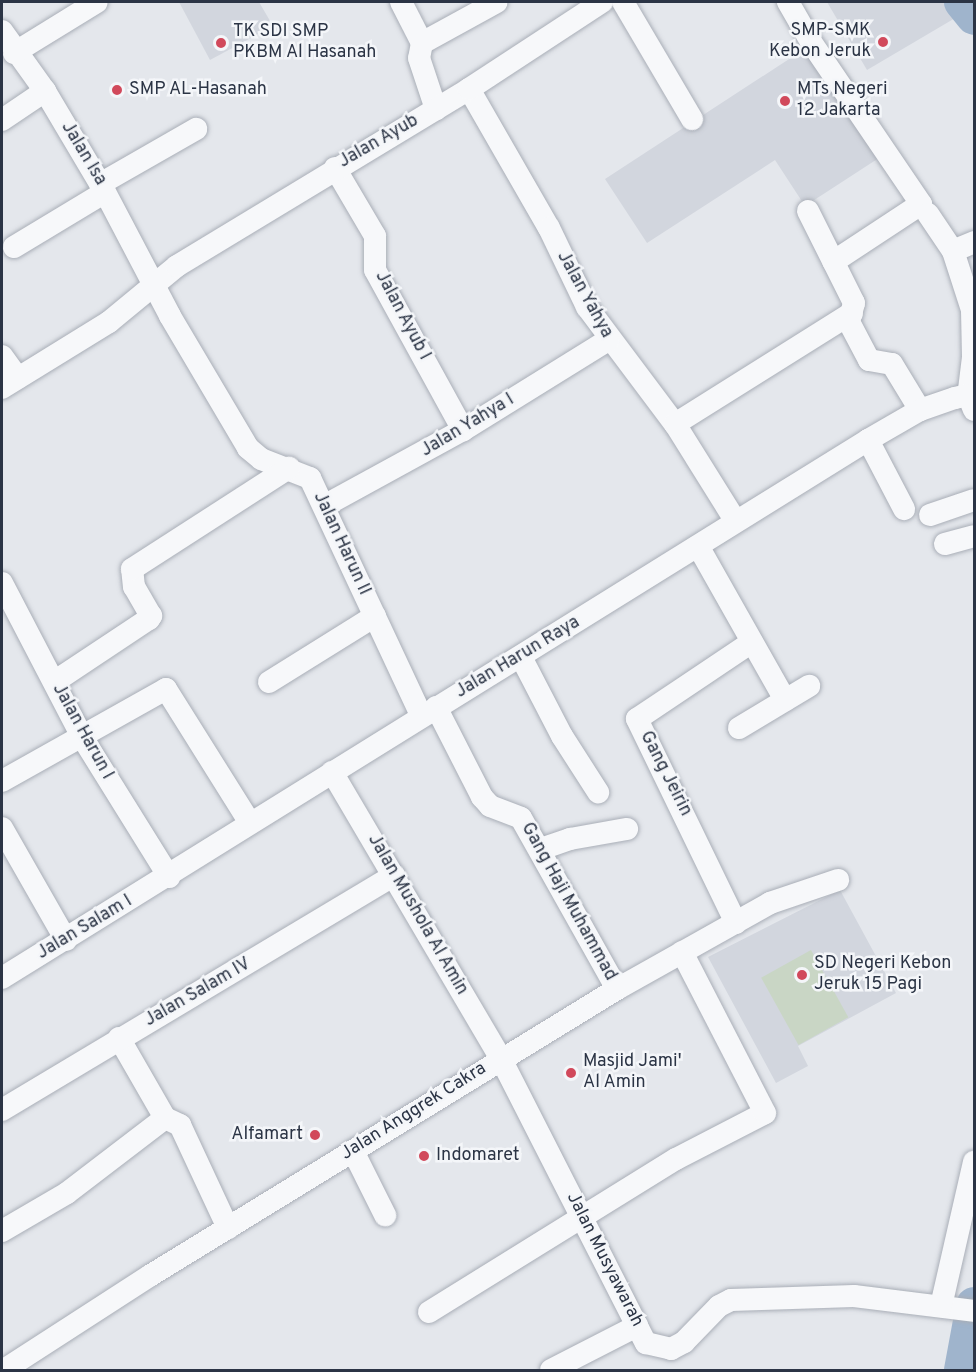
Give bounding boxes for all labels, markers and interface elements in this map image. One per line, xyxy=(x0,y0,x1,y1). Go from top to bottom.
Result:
place label: SMP-SMK Kebon Jeruk xyxy=(769,21,871,63)
place label: TK SDI SMP PKBM Al Hasanah xyxy=(233,22,377,64)
marker: SMP-SMK Kebon Jeruk xyxy=(876,35,890,49)
marker: TK SDI SMP PKBM Al Hasanah xyxy=(214,36,228,50)
place label: SMP AL-Hasanah xyxy=(129,79,268,101)
place label: MTs Negeri 12 Jakarta xyxy=(797,80,887,122)
marker: SMP AL-Hasanah xyxy=(110,83,124,97)
marker: MTs Negeri 12 Jakarta xyxy=(778,94,792,108)
street label: Jalan Ayub xyxy=(335,110,423,174)
street label: Jalan Isa xyxy=(56,118,110,190)
street label: Jalan Yahya xyxy=(551,248,617,342)
street label: Jalan Ayub I xyxy=(369,267,435,365)
street label: Jalan Yahya I xyxy=(417,389,519,463)
street label: Jalan Harun II xyxy=(308,489,374,599)
street label: Jalan Harun Raya xyxy=(452,612,584,704)
street label: Jalan Harun I xyxy=(47,680,117,784)
street label: Gang Jeirin xyxy=(634,728,696,820)
street label: Gang Haji Muhammad xyxy=(516,819,620,985)
street label: Jalan Mushola Al Amin xyxy=(362,830,472,1000)
street label: Jalan Salam I xyxy=(33,891,137,965)
street label: Jalan Salam IV xyxy=(141,954,255,1032)
place label: SD Negeri Kebon Jeruk 15 Pagi xyxy=(814,954,951,996)
marker: SD Negeri Kebon Jeruk 15 Pagi xyxy=(795,968,809,982)
place label: Masjid Jami' Al Amin xyxy=(583,1052,682,1094)
street label: Jalan Anggrek Cakra xyxy=(337,1058,491,1166)
marker: Masjid Jami' Al Amin xyxy=(564,1066,578,1080)
place label: Alfamart xyxy=(231,1124,303,1146)
marker: Alfamart xyxy=(308,1128,322,1142)
place label: Indomaret xyxy=(436,1145,519,1167)
marker: Indomaret xyxy=(417,1149,431,1163)
street label: Jalan Musyawarah xyxy=(561,1189,647,1331)

